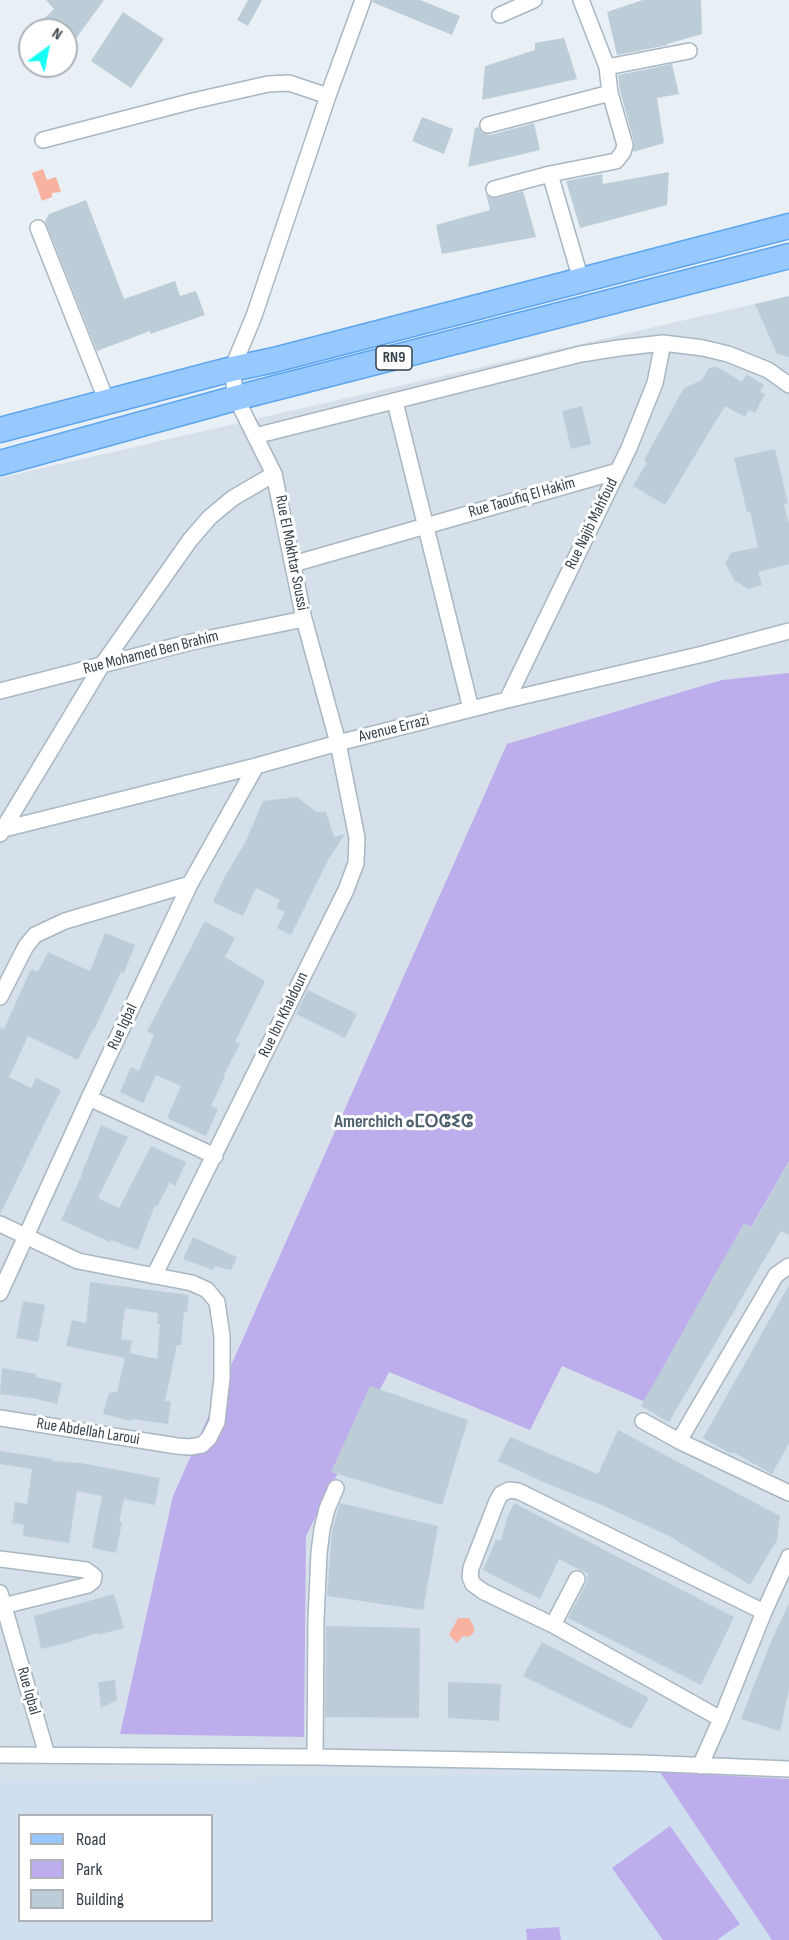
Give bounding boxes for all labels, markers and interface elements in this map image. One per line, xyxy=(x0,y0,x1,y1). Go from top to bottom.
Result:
north arrow xyxy=(18,18,78,78)
text: N xyxy=(48,24,66,44)
road number: RN9 xyxy=(376,346,412,370)
street label: Rue Taoufiq El Hakim xyxy=(467,474,577,522)
street label: Rue Najib Mahfoud xyxy=(562,475,622,573)
street label: Rue El Mokhtar Soussi xyxy=(270,494,312,612)
street label: Rue Mohamed Ben Brahim xyxy=(81,627,221,679)
street label: Avenue Errazi xyxy=(357,711,431,747)
street label: Rue Ibn Khaldoun xyxy=(255,969,313,1061)
street label: Rue Iqbal xyxy=(104,1001,142,1053)
district label: Amerchich ⴰⵎⵔⵛⵉⵛ xyxy=(334,1111,474,1133)
street label: Rue Abdellah Laroui xyxy=(35,1414,141,1450)
street label: Rue Iqbal xyxy=(12,1665,44,1717)
legend xyxy=(18,1814,213,1922)
text: Road xyxy=(76,1829,106,1850)
text: Park xyxy=(76,1859,102,1880)
text: Building xyxy=(76,1889,124,1910)

